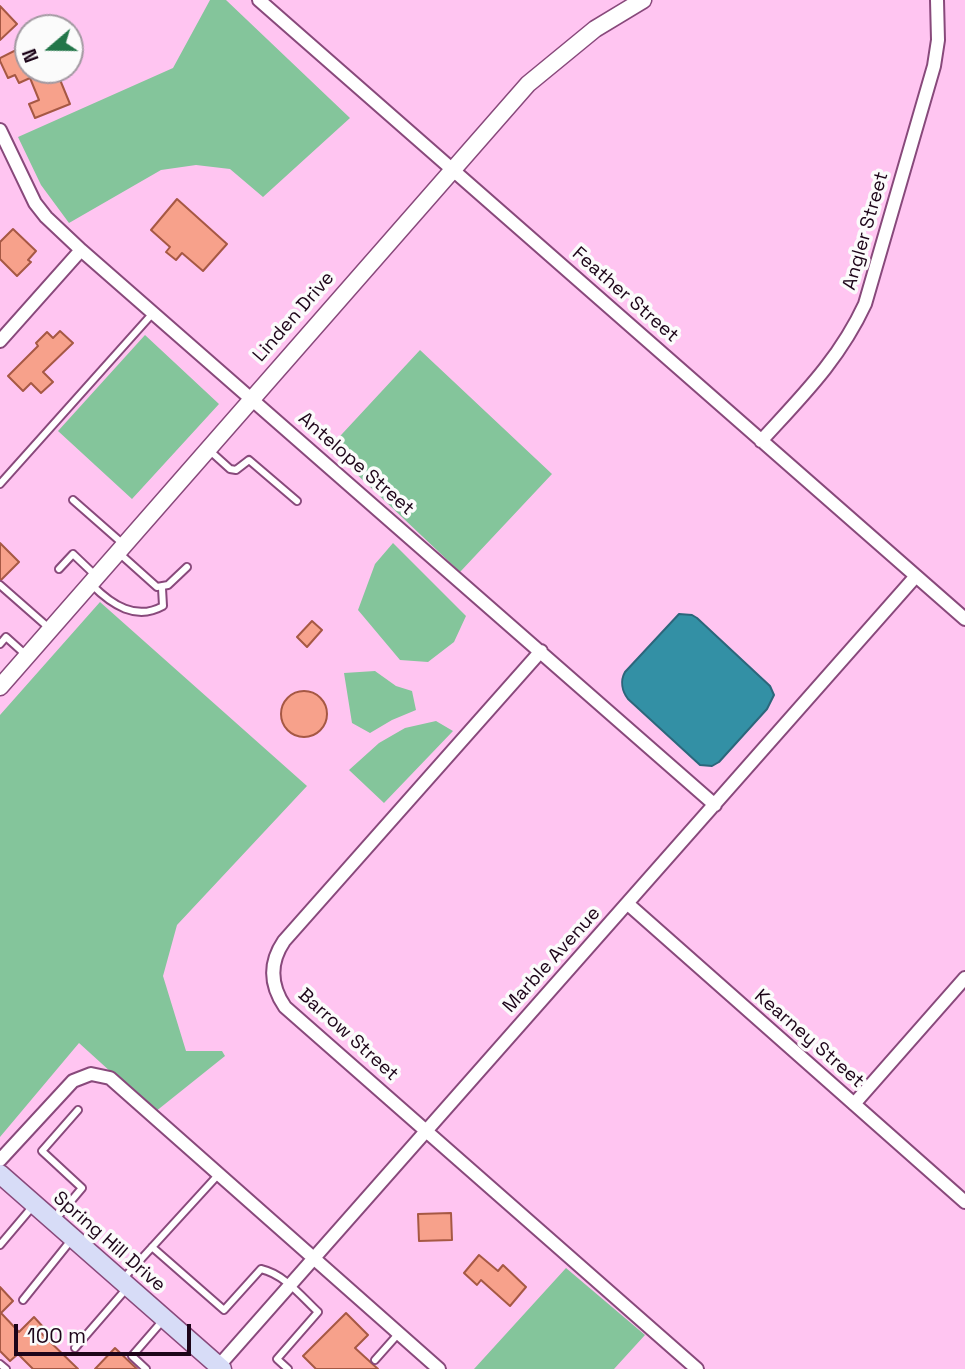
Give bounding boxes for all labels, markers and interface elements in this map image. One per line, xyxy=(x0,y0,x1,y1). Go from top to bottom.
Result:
north arrow xyxy=(14,14,84,84)
text: N xyxy=(17,45,45,66)
street label: Angler Street xyxy=(838,169,894,293)
street label: Feather Street xyxy=(567,243,683,347)
street label: Linden Drive xyxy=(249,267,339,367)
street label: Antelope Street xyxy=(293,408,419,520)
street label: Marble Avenue xyxy=(498,902,606,1018)
street label: Barrow Street xyxy=(293,984,403,1086)
street label: Kearney Street xyxy=(749,985,869,1093)
street label: Spring Hill Drive xyxy=(48,1187,170,1297)
scale bar xyxy=(18,1310,194,1354)
text: 100 m xyxy=(27,1322,86,1349)

